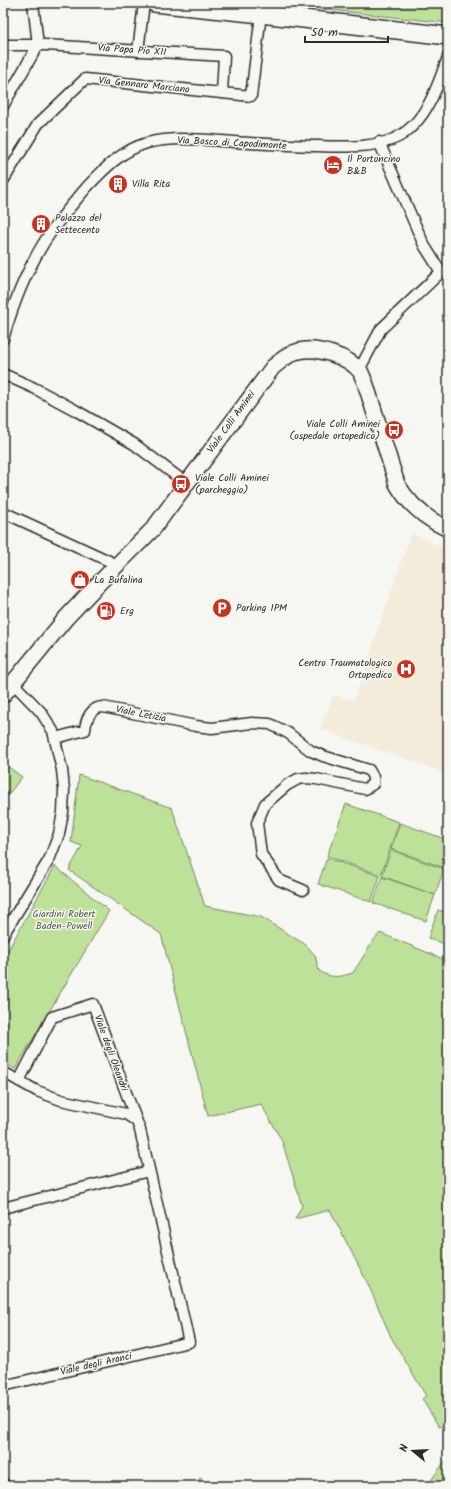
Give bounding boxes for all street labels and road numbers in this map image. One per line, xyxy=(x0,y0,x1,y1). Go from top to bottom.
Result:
street label: Via Papa Pio XII xyxy=(97,40,167,60)
street label: Via Gennaro Marciano xyxy=(98,72,191,98)
street label: Via Bosco di Capodimonte xyxy=(177,132,288,154)
street label: Viale Colli Aminei xyxy=(203,387,260,457)
street label: Viale Letizia xyxy=(114,701,168,727)
street label: Viale degli Oleandri xyxy=(90,1013,132,1094)
street label: Viale degli Aranci xyxy=(59,1348,134,1380)

